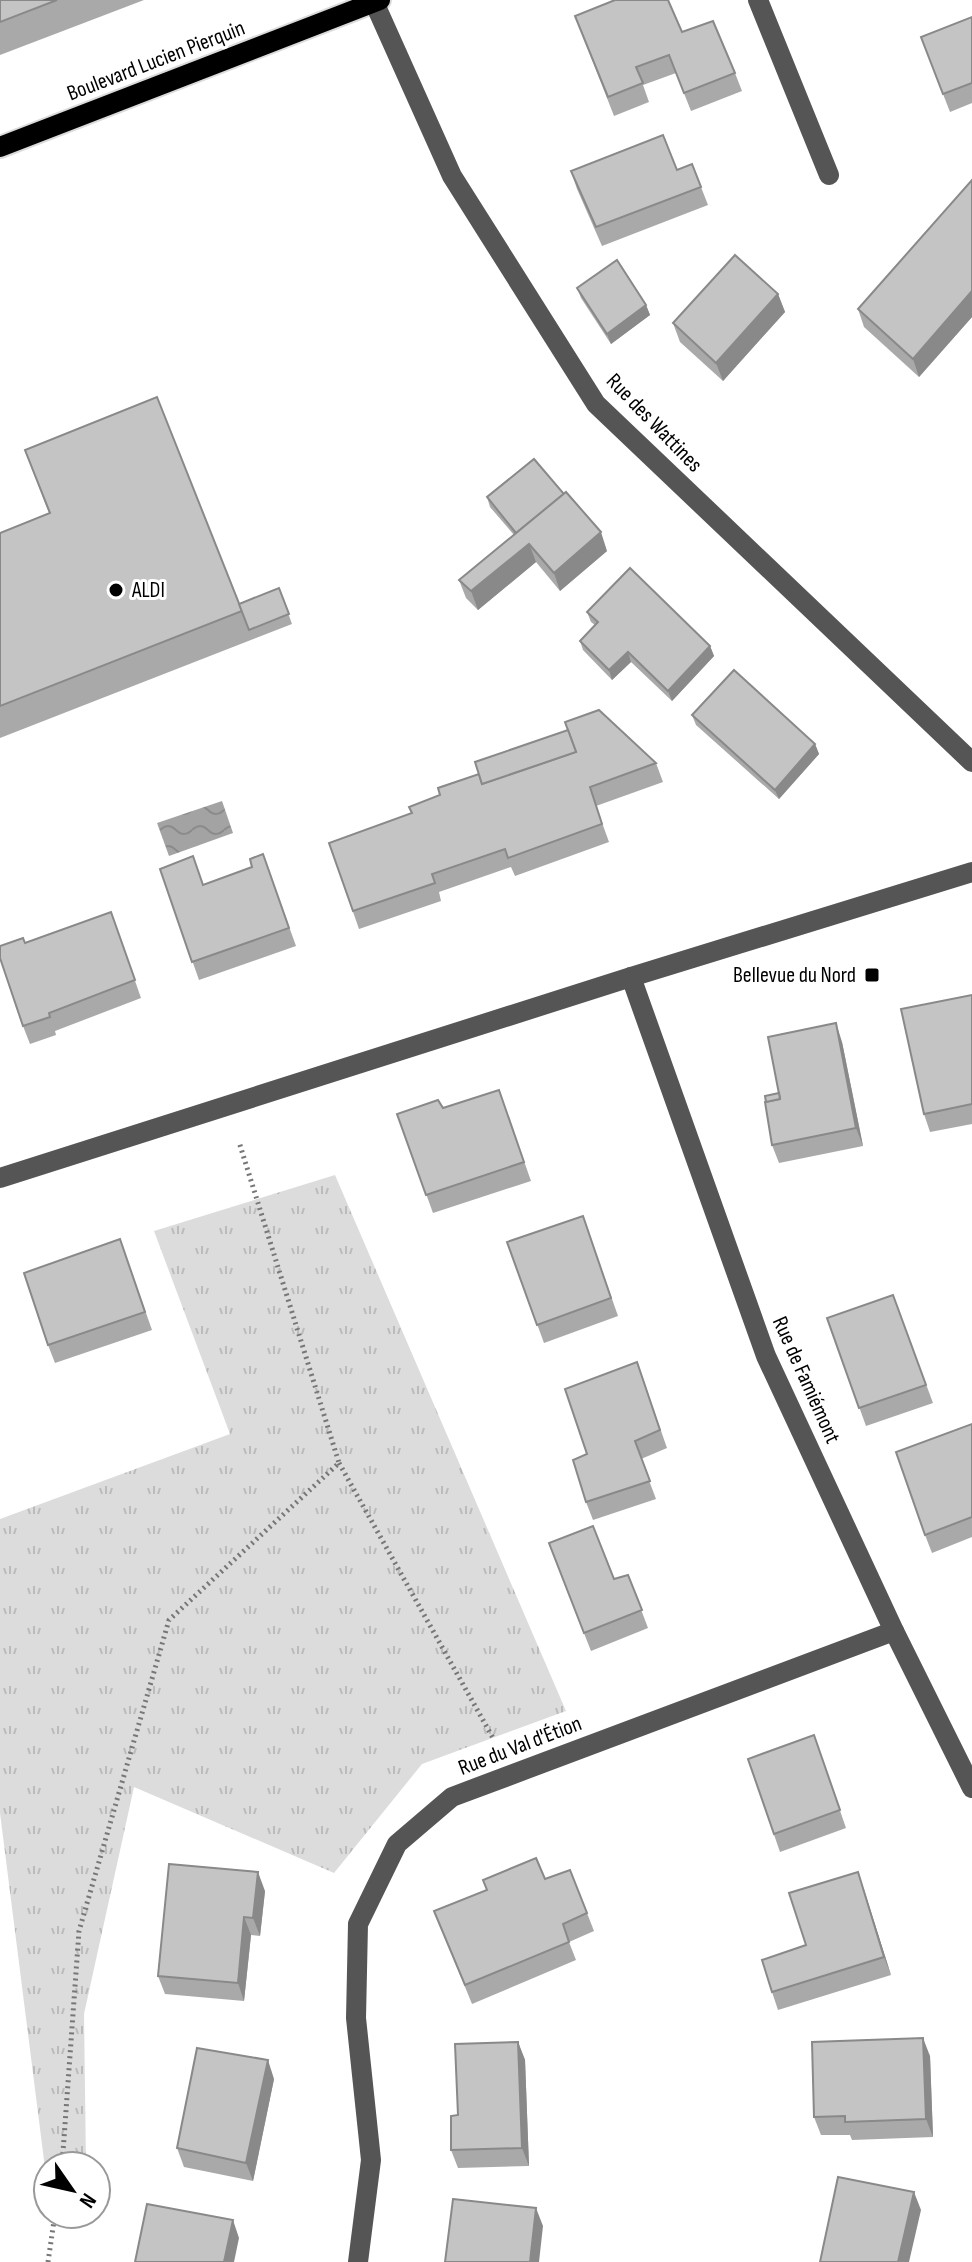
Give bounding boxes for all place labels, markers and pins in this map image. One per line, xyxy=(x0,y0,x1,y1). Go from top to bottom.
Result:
place label: ALDI xyxy=(131,577,165,604)
marker: ALDI xyxy=(107,581,125,599)
place label: Bellevue du Nord xyxy=(733,962,856,989)
marker: Bellevue du Nord xyxy=(863,966,881,984)

